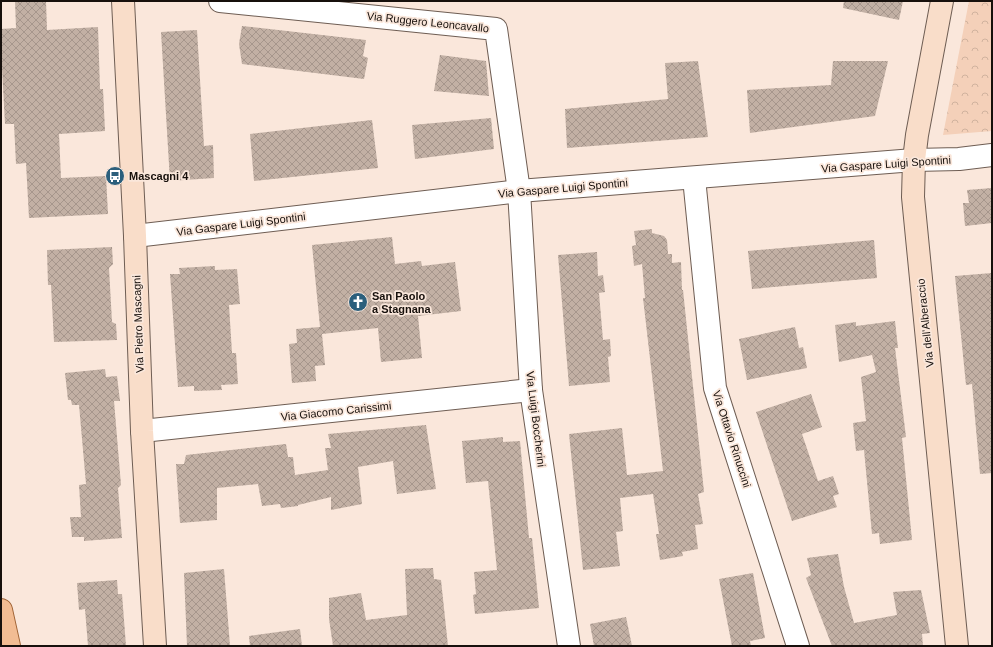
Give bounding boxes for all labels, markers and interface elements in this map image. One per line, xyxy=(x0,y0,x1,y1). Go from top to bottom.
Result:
street label: Via Ruggero Leoncavallo xyxy=(366,10,490,34)
street label: Via Gaspare Luigi Spontini xyxy=(821,153,951,175)
bus stop icon: Mascagni 4 xyxy=(104,165,126,187)
place label: Mascagni 4 xyxy=(129,170,189,182)
street label: Via Gaspare Luigi Spontini xyxy=(498,176,628,200)
street label: Via Gaspare Luigi Spontini xyxy=(176,210,306,238)
street label: Via Pietro Mascagni xyxy=(130,275,146,373)
street label: Via dell'Alberaccio xyxy=(914,278,936,368)
place label: San Paolo a Stagnana xyxy=(372,290,432,315)
church icon: San Paolo a Stagnana xyxy=(347,291,369,313)
street label: Via Luigi Boccherini xyxy=(524,370,548,468)
street label: Via Ottavio Rinuccini xyxy=(711,389,753,489)
street label: Via Giacomo Carissimi xyxy=(280,399,392,423)

